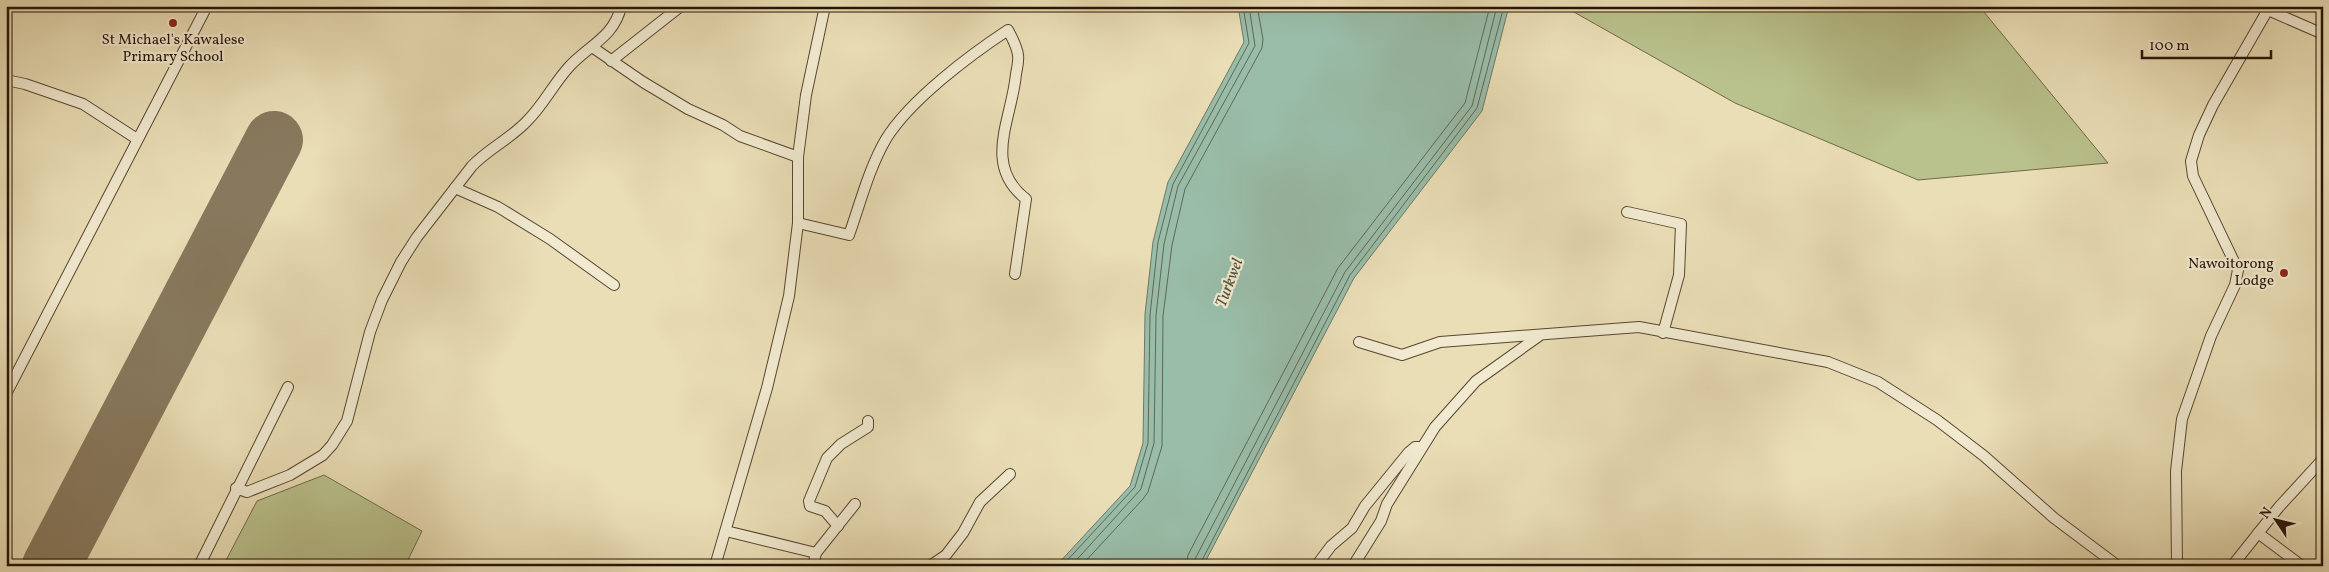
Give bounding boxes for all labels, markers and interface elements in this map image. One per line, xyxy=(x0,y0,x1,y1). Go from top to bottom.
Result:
marker: St Michael's Kawalese Primary School xyxy=(167,17,179,29)
scale bar xyxy=(2142,28,2270,60)
place label: St Michael's Kawalese Primary School xyxy=(101,30,245,68)
text: 100 m xyxy=(2149,36,2189,57)
place label: Nawoitorong Lodge xyxy=(2188,254,2274,292)
water label: Turkwel xyxy=(1211,255,1249,311)
marker: Nawoitorong Lodge xyxy=(2278,267,2290,279)
north arrow xyxy=(2252,494,2302,544)
text: N xyxy=(2256,504,2277,523)

